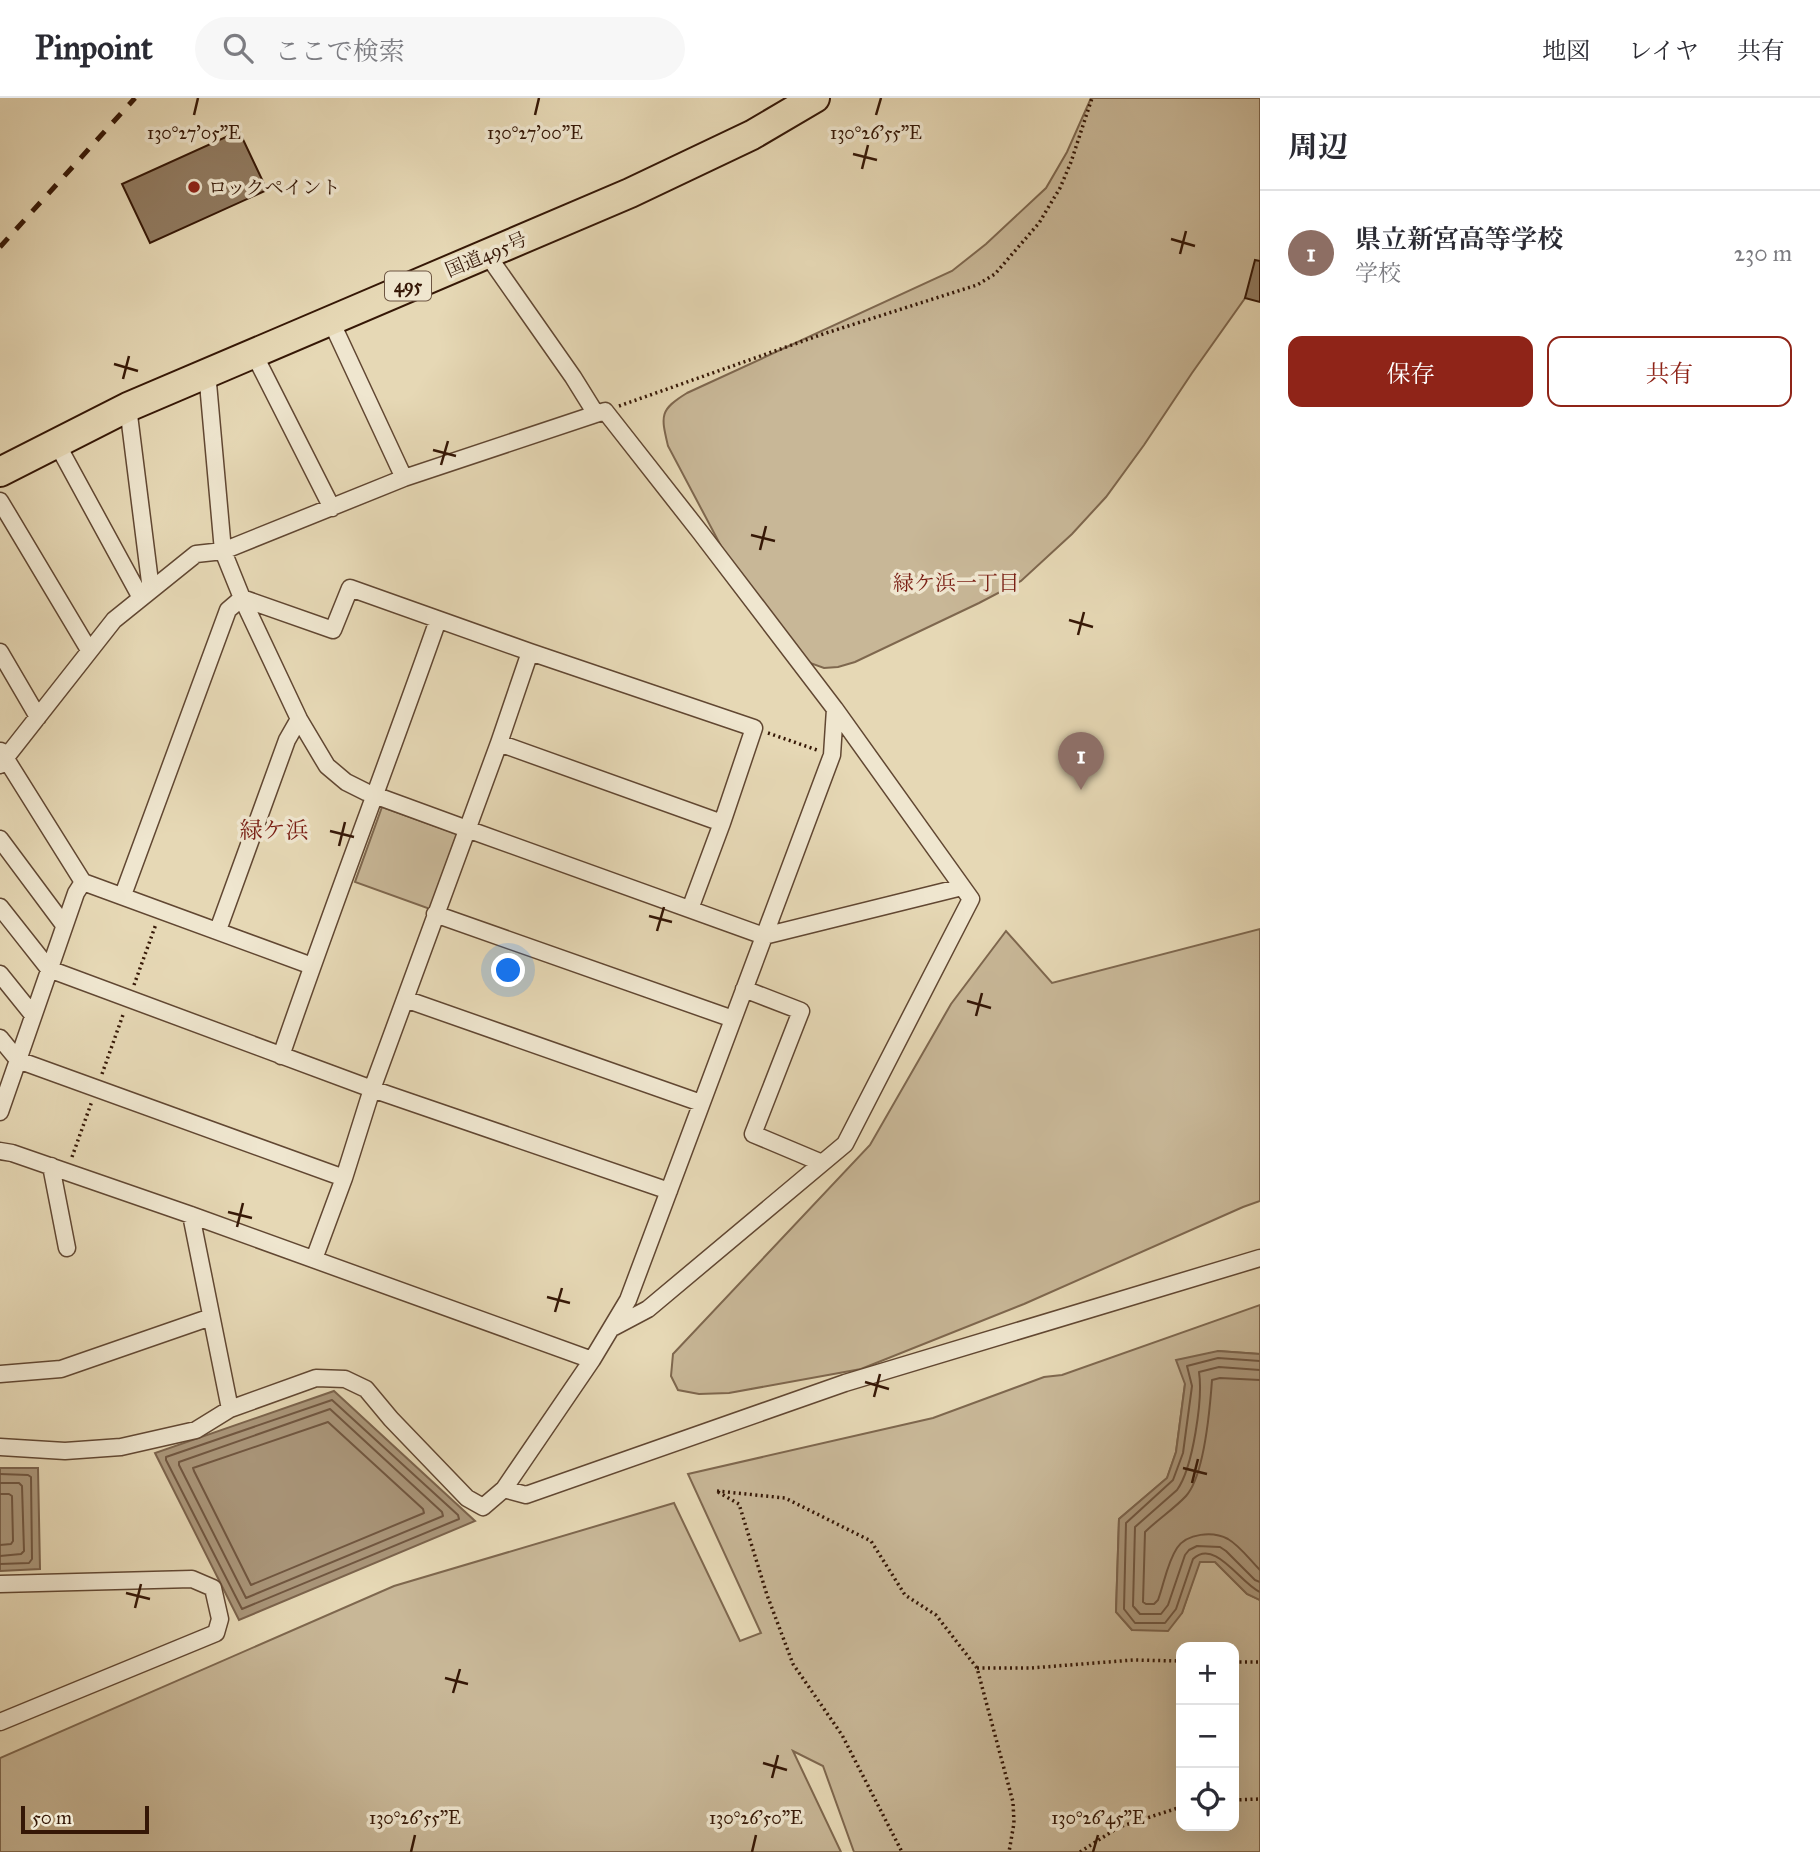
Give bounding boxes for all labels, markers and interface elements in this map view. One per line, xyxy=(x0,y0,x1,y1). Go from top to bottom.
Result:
search box xyxy=(195,17,685,80)
text: Pinpoint xyxy=(35,28,153,68)
icon: search xyxy=(219,29,257,67)
text: ここで検索 xyxy=(275,35,405,67)
text: 地図 xyxy=(1542,36,1590,66)
text: レイヤ xyxy=(1628,36,1699,66)
text: 共有 xyxy=(1737,36,1785,66)
text: 130°27'05"E xyxy=(147,122,241,144)
text: 130°27'00"E xyxy=(487,122,583,144)
text: 130°26'55"E xyxy=(830,122,922,144)
text: 周辺 xyxy=(1288,129,1348,165)
place label: ロックペイント xyxy=(208,176,341,199)
marker: ロックペイント xyxy=(186,179,202,195)
text: 県立新宮高等学校 xyxy=(1355,223,1563,255)
street label: 国道495号 xyxy=(442,227,531,282)
text: 1 xyxy=(1306,239,1316,267)
text: 230 m xyxy=(1734,239,1792,267)
text: 学校 xyxy=(1355,259,1401,287)
road number: 495 xyxy=(385,272,431,300)
button: 保存 xyxy=(1288,336,1533,407)
button: 共有 xyxy=(1547,336,1792,407)
district label: 緑ケ浜一丁目 xyxy=(893,570,1019,596)
pin: 1 xyxy=(1058,732,1104,790)
district label: 緑ケ浜 xyxy=(240,816,309,844)
your location xyxy=(491,953,525,987)
map controls xyxy=(1176,1642,1239,1831)
button: + xyxy=(1176,1642,1239,1705)
button: − xyxy=(1176,1705,1239,1768)
button: locate xyxy=(1176,1768,1239,1831)
scale bar xyxy=(21,1803,149,1835)
text: 50 m xyxy=(32,1806,72,1829)
text: 130°26'55"E xyxy=(369,1807,461,1829)
text: 130°26'50"E xyxy=(709,1807,803,1829)
text: 130°26'45"E xyxy=(1051,1807,1145,1829)

